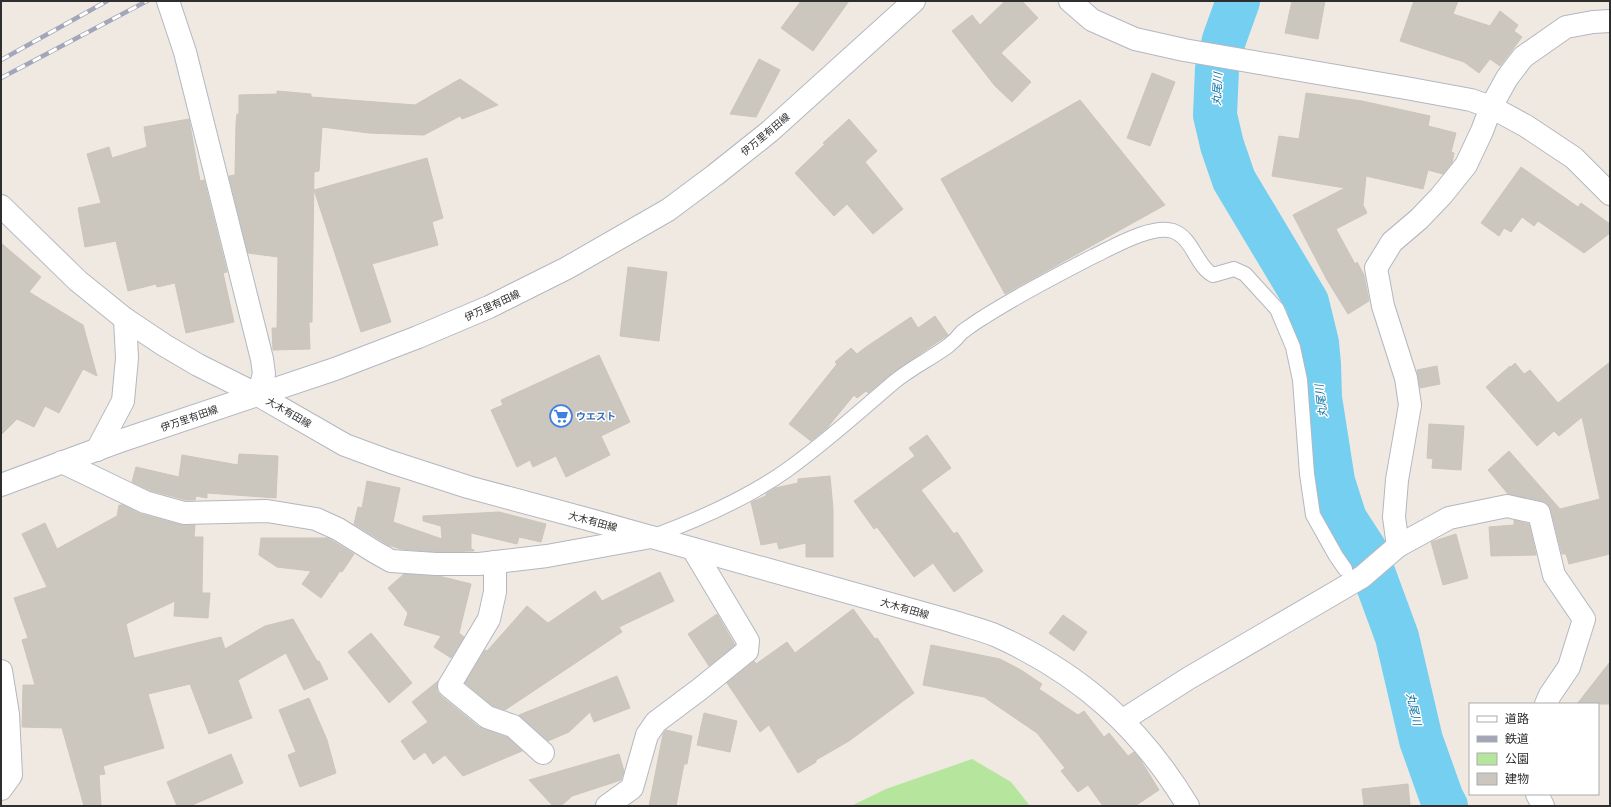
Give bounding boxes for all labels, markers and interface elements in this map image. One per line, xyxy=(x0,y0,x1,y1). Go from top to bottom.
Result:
water label: 丸尾川 xyxy=(1210,71,1224,106)
street label: 伊万里有田線 xyxy=(738,110,792,158)
street label: 伊万里有田線 xyxy=(462,287,522,323)
water label: 丸尾川 xyxy=(1313,383,1329,418)
street label: 大木有田線 xyxy=(264,394,314,430)
street label: 伊万里有田線 xyxy=(159,403,219,433)
supermarket icon: ウエスト xyxy=(548,403,574,429)
place label: ウエスト xyxy=(576,410,616,422)
street label: 大木有田線 xyxy=(567,509,619,533)
street label: 大木有田線 xyxy=(879,595,931,621)
water label: 丸尾川 xyxy=(1404,692,1424,727)
legend xyxy=(1469,703,1599,795)
text: 道路 xyxy=(1505,712,1529,726)
text: 鉄道 xyxy=(1505,732,1529,746)
text: 公園 xyxy=(1505,752,1529,766)
text: 建物 xyxy=(1505,772,1529,786)

